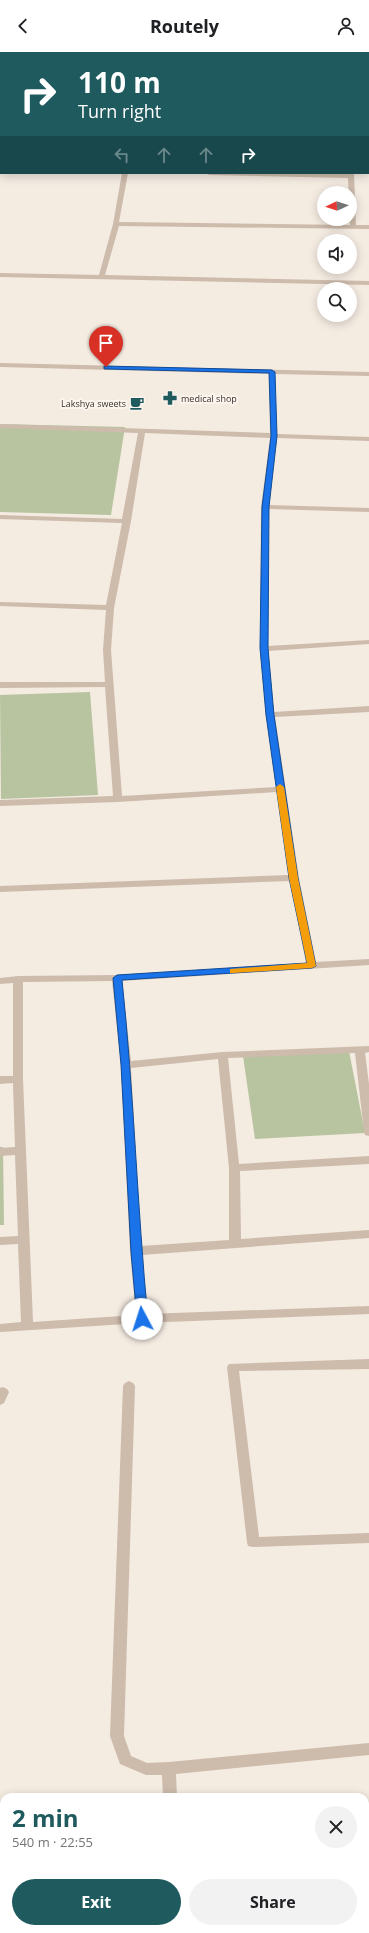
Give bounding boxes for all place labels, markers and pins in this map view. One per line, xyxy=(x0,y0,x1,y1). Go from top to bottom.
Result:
pin xyxy=(89,326,123,367)
pharmacy icon: medical shop xyxy=(162,390,178,406)
place label: medical shop xyxy=(181,392,237,405)
cafe icon: Lakshya sweets xyxy=(129,395,145,411)
place label: Lakshya sweets xyxy=(61,397,126,410)

